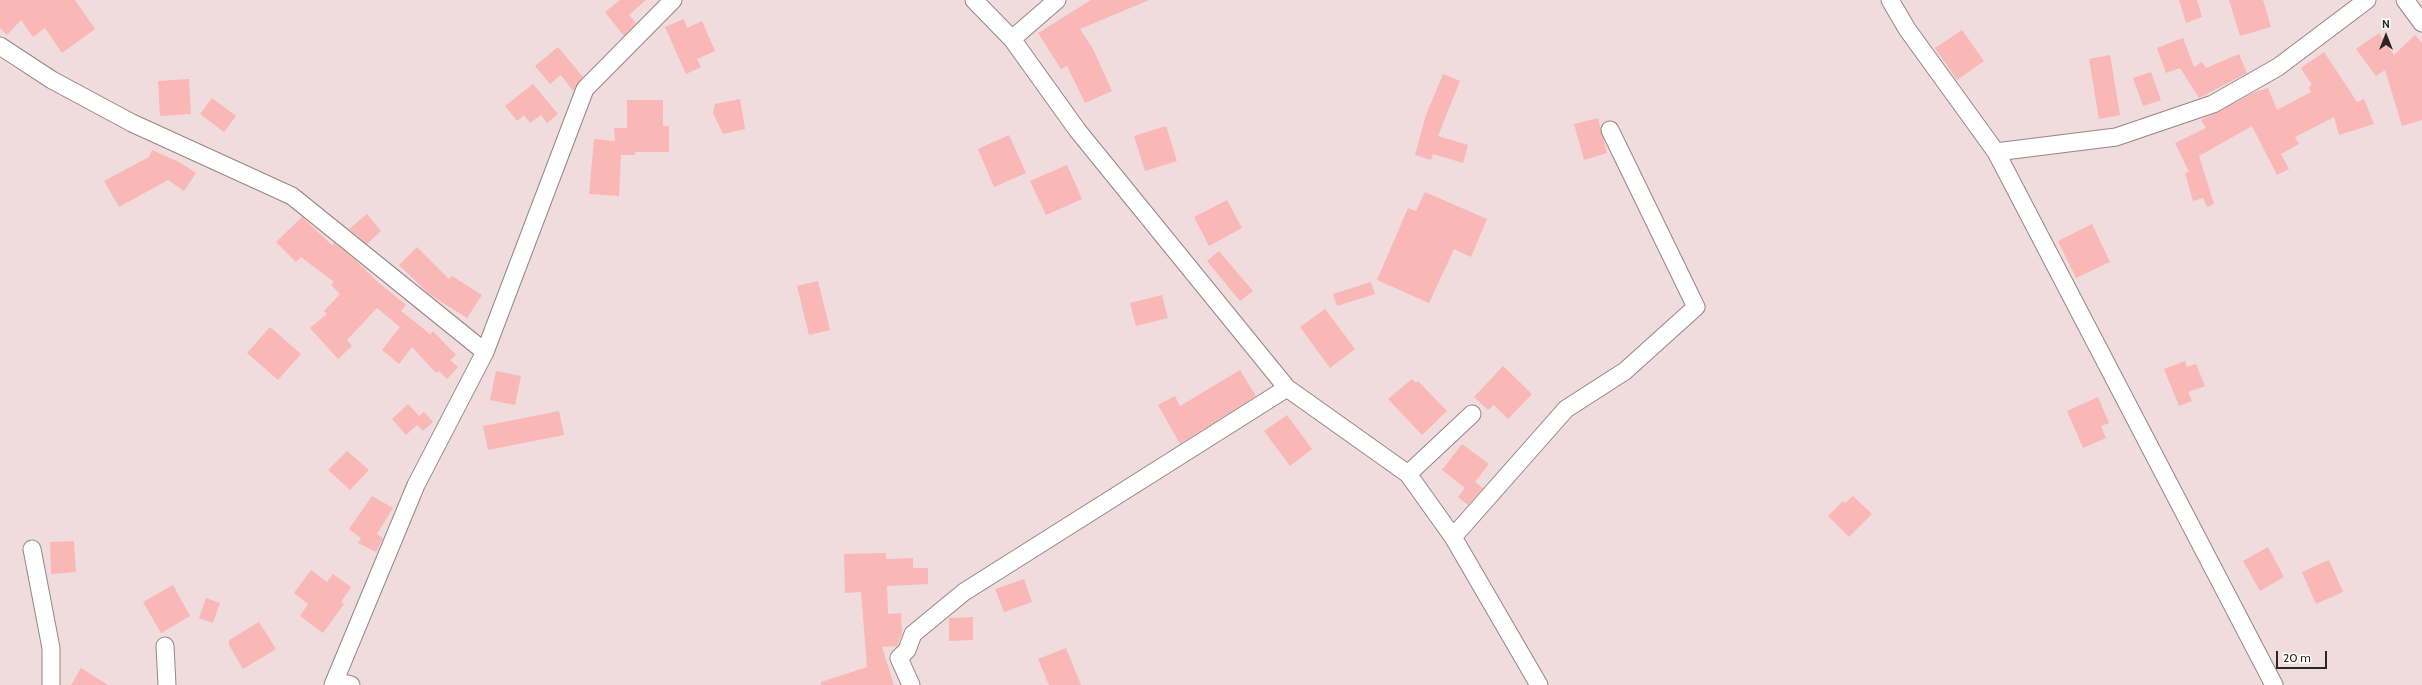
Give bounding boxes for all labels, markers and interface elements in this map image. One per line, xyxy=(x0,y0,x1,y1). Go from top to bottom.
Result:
north arrow xyxy=(2366,16,2406,56)
text: N xyxy=(2382,17,2390,31)
scale bar xyxy=(2278,643,2329,669)
text: 20 m xyxy=(2283,650,2311,665)

